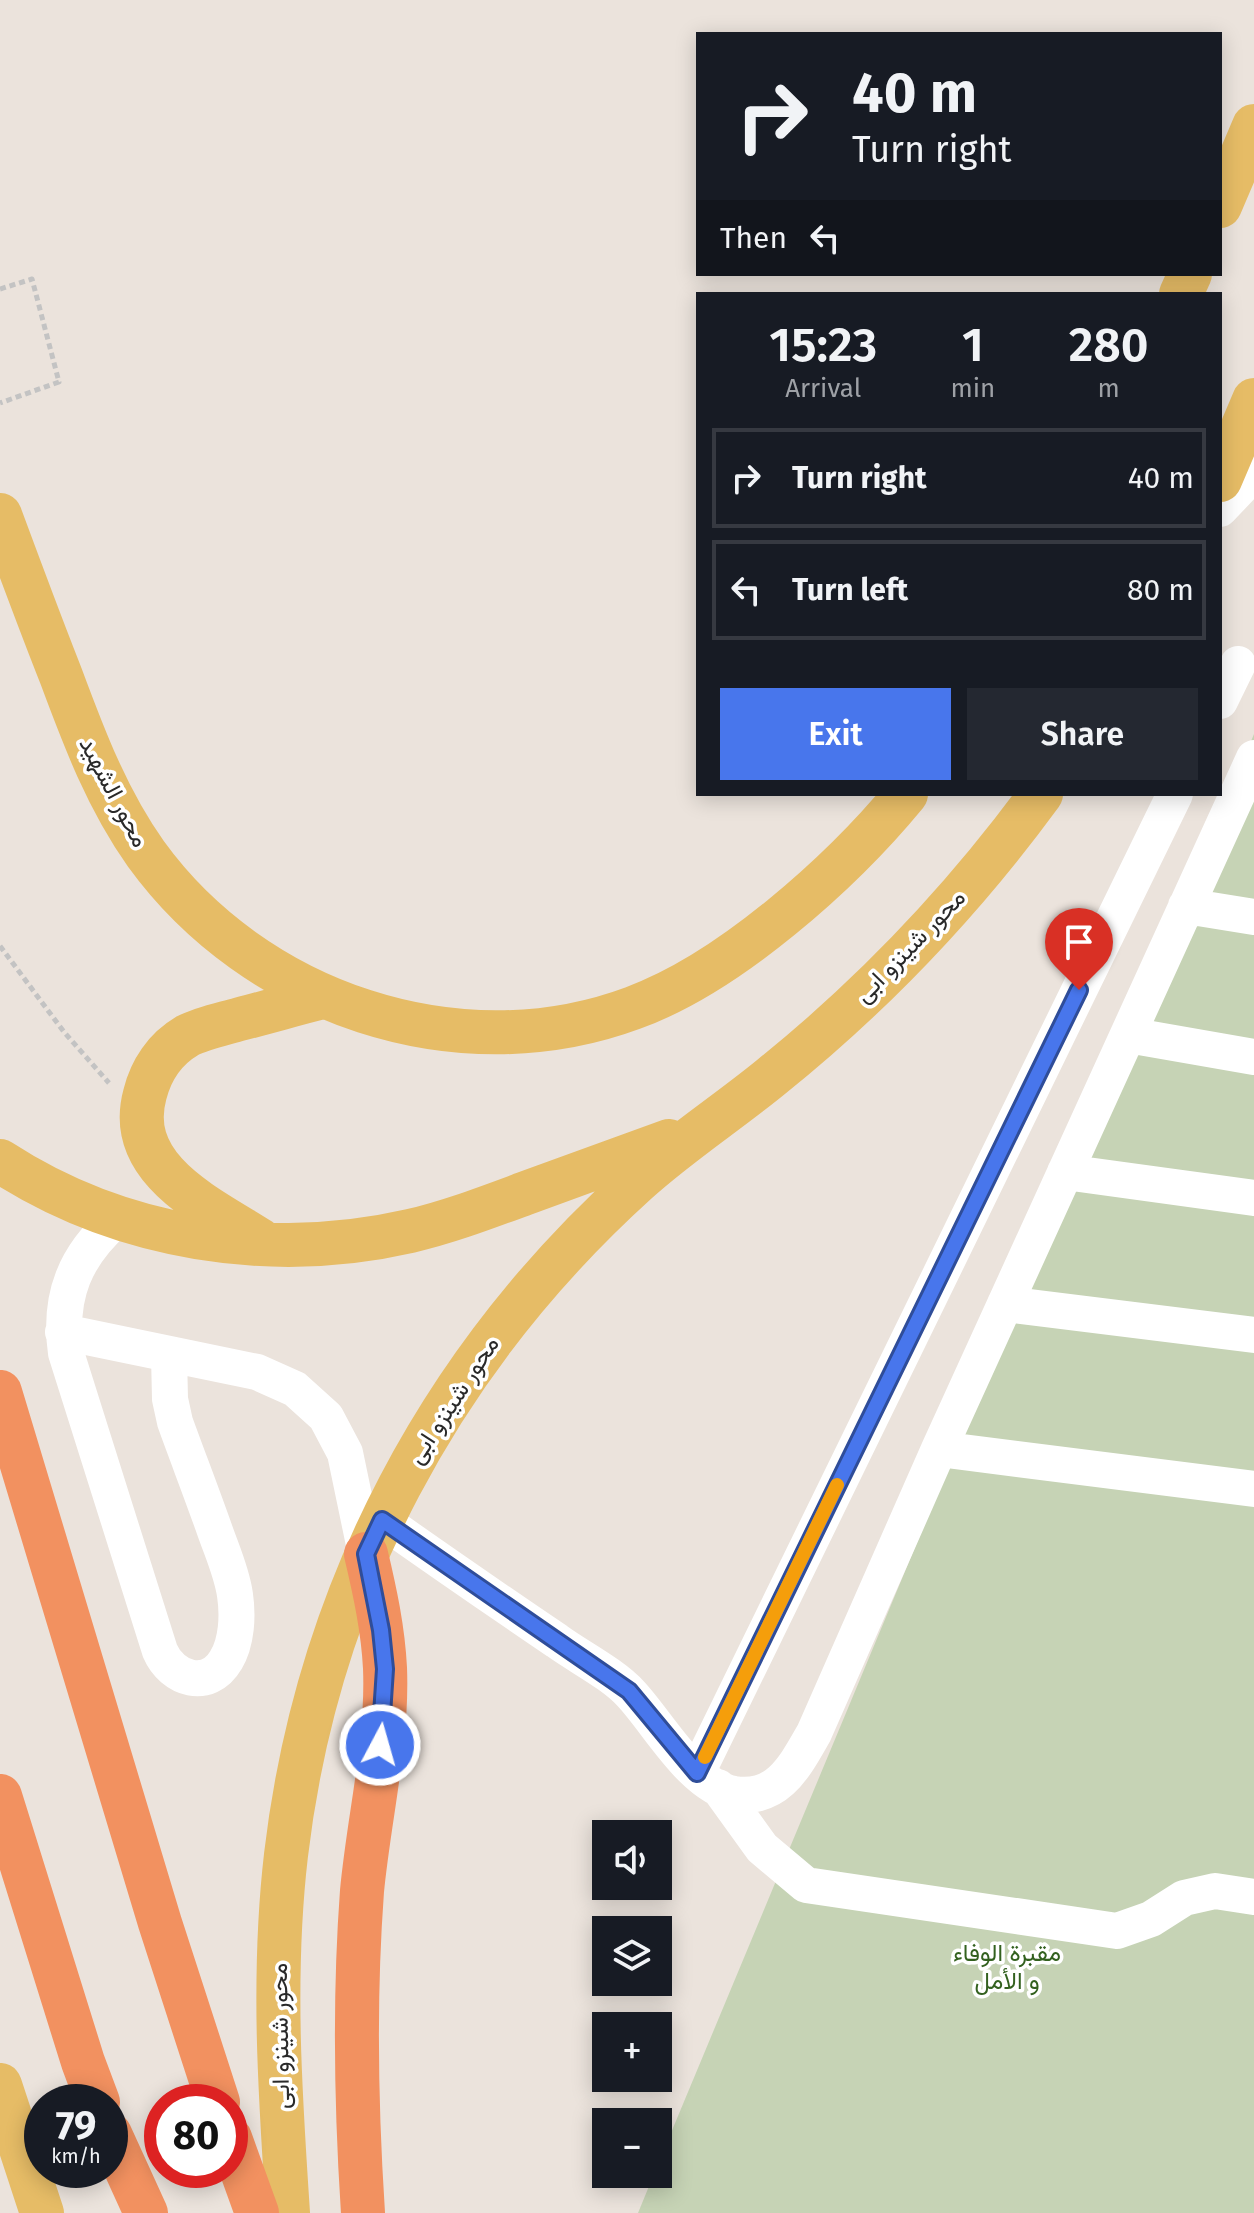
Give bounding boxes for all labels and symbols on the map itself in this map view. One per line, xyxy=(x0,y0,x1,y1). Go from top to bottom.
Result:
street label: محور الشهيد xyxy=(72,732,155,852)
street label: محور شينزو ابى xyxy=(849,884,972,1009)
pin xyxy=(1045,908,1113,990)
street label: محور شينزو ابى xyxy=(401,1331,505,1470)
position arrow xyxy=(338,1703,422,1787)
park label: مقبرة الوفاء و الأمل xyxy=(953,1939,1061,1996)
street label: محور شينزو ابى xyxy=(265,1962,296,2109)
speed limit sign: 80 xyxy=(144,2084,248,2188)

